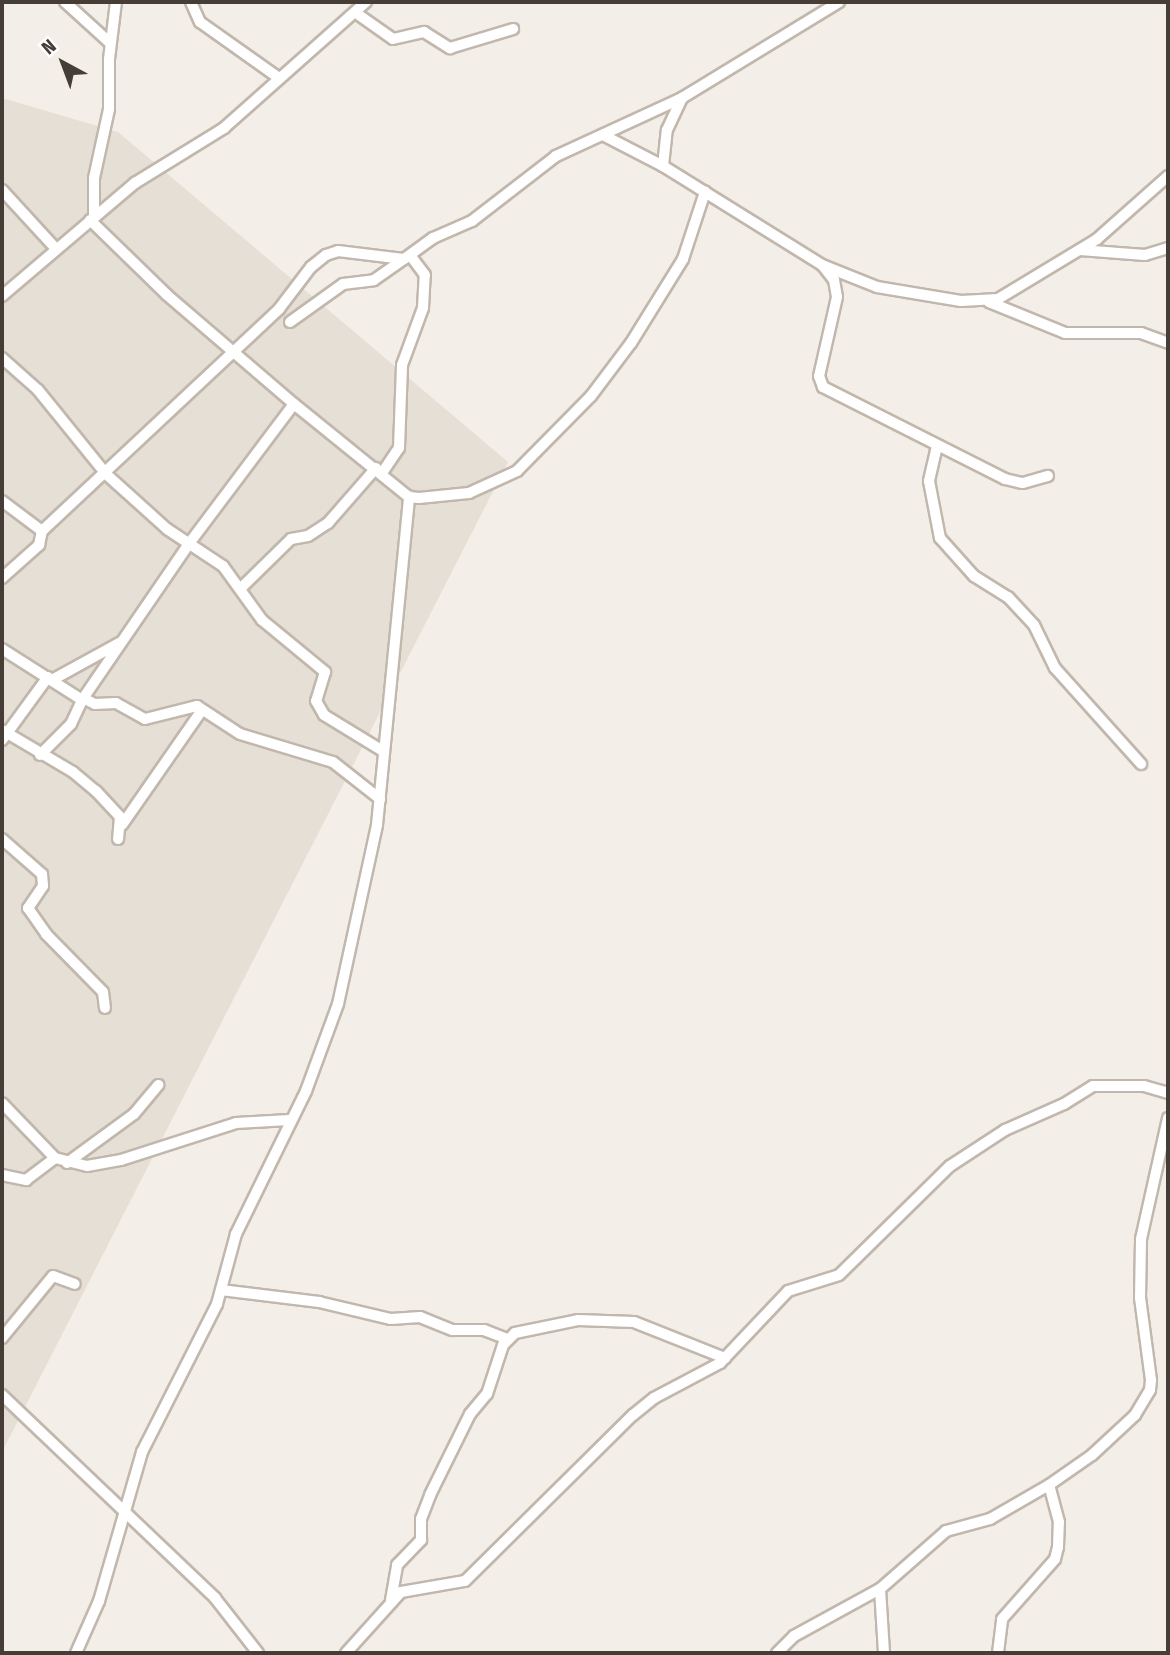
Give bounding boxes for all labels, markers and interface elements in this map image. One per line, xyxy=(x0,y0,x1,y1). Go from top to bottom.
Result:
north arrow xyxy=(28,28,98,98)
text: N xyxy=(37,34,61,59)

